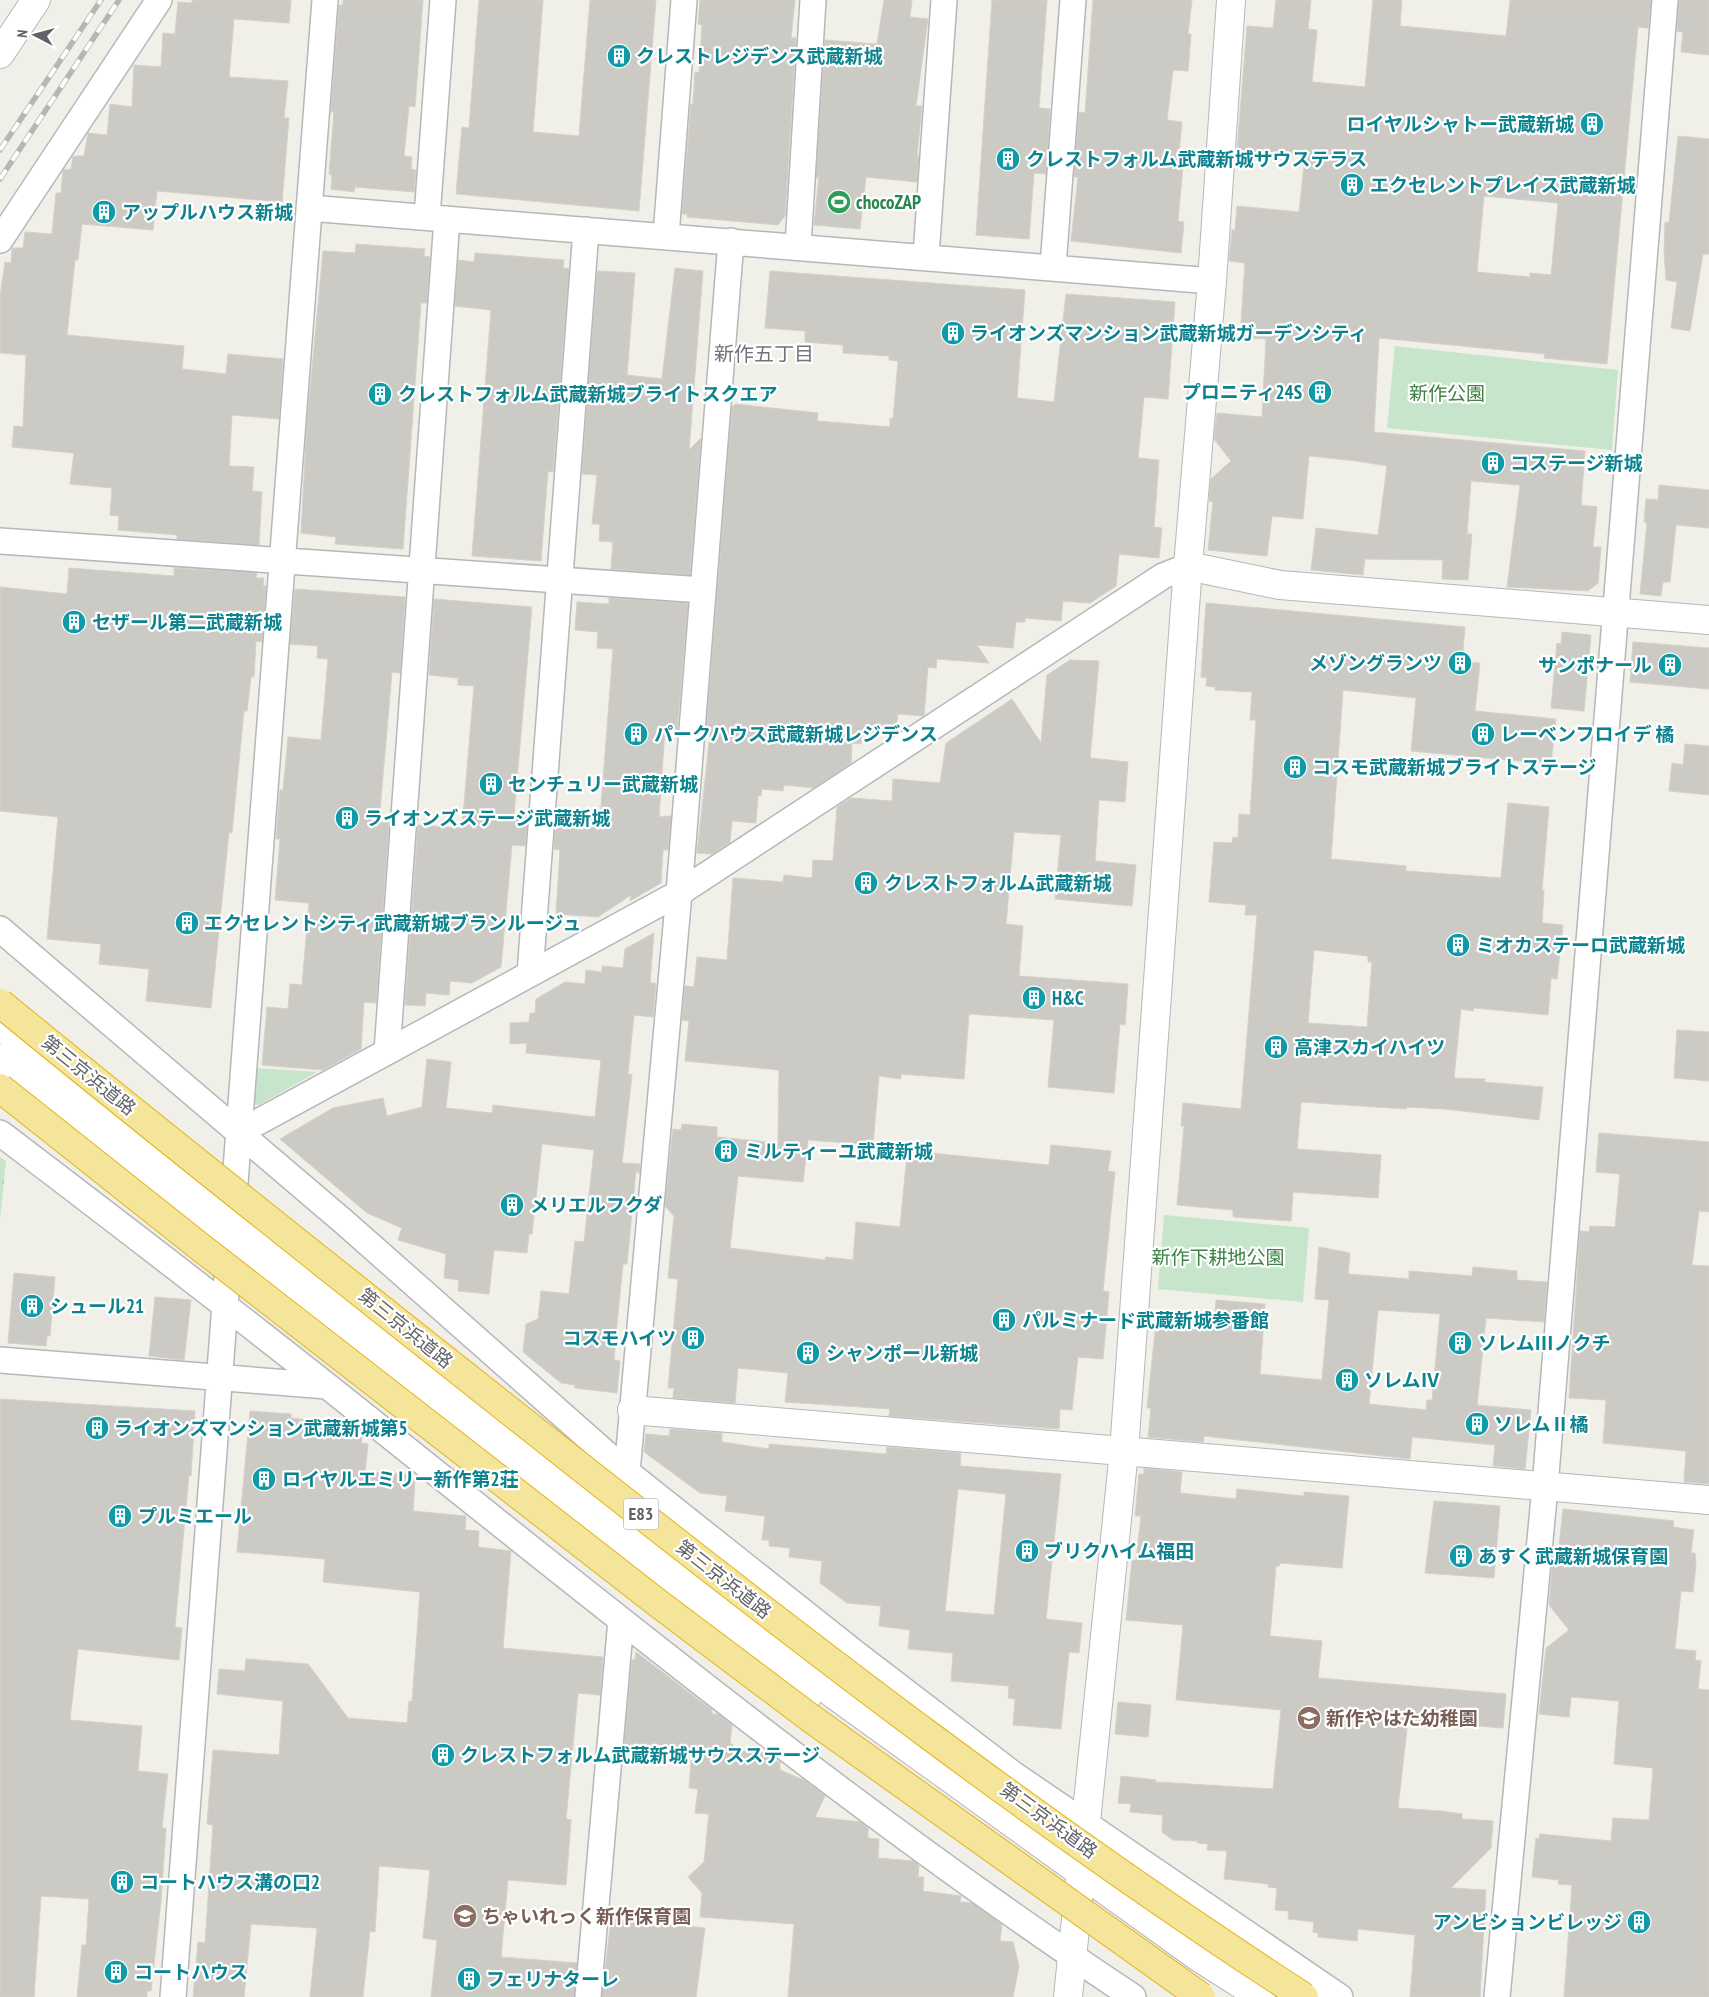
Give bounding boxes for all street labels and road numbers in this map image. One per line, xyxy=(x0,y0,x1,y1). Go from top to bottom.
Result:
street label: 第三京浜道路 xyxy=(37,1030,141,1120)
street label: 第三京浜道路 xyxy=(354,1283,458,1373)
road number: E83 xyxy=(624,1498,658,1530)
street label: 第三京浜道路 xyxy=(672,1534,776,1624)
street label: 第三京浜道路 xyxy=(996,1777,1102,1863)

